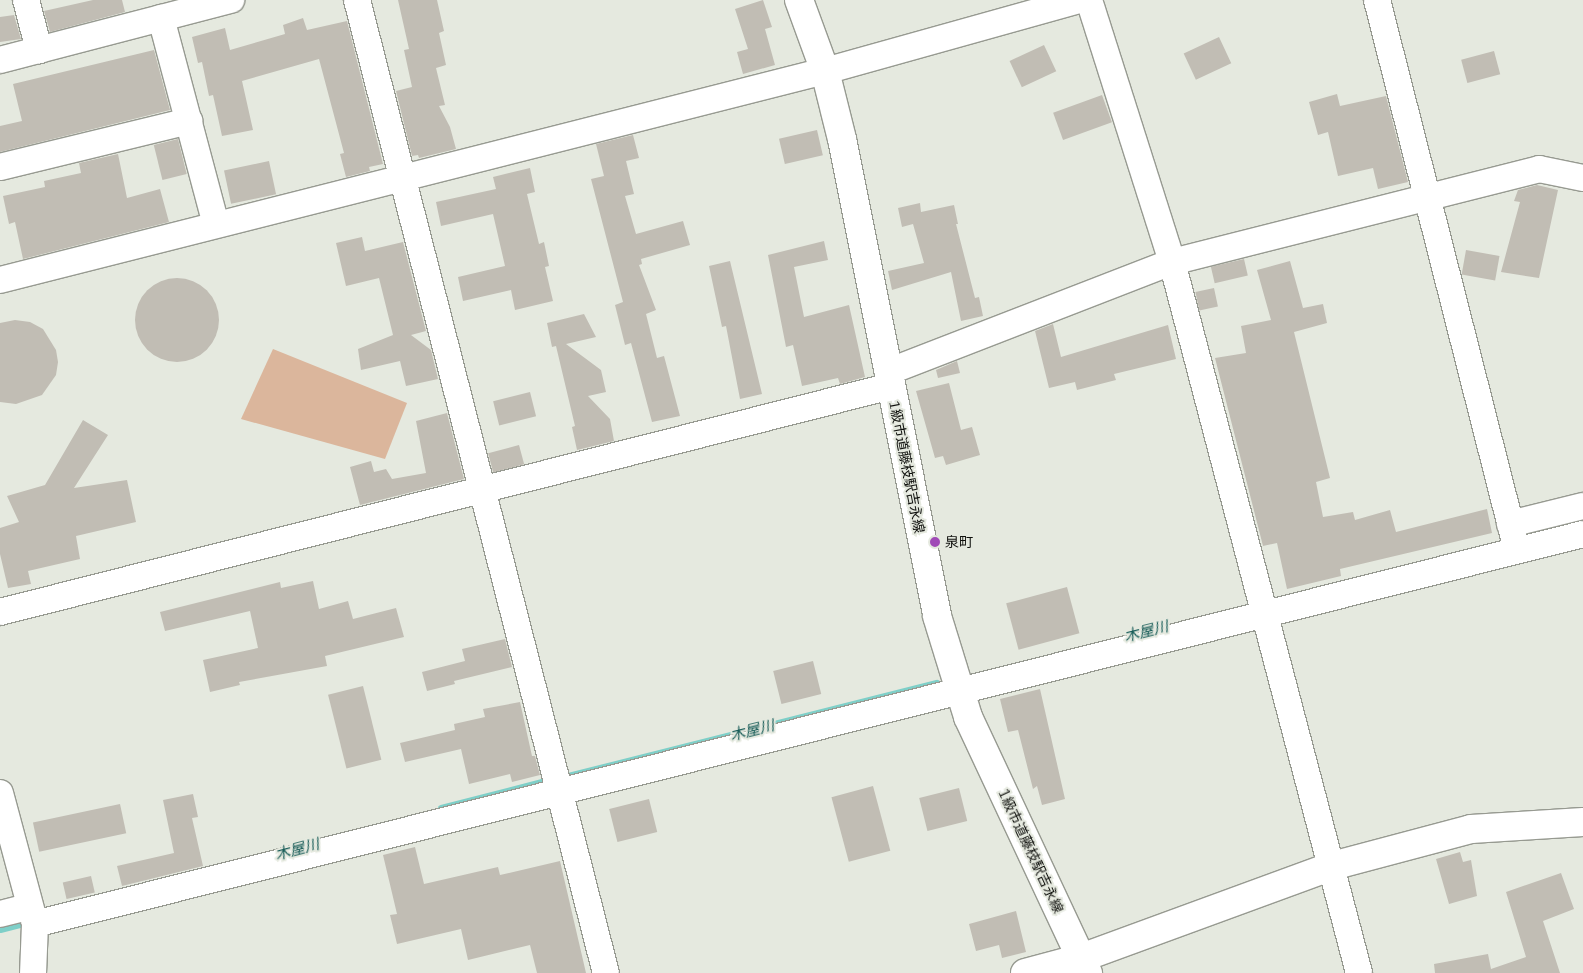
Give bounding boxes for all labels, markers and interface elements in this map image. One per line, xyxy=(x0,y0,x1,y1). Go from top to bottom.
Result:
street label: 1級市道藤枝駅吉永線 xyxy=(886,399,928,535)
place label: 泉町 xyxy=(945,534,973,550)
marker: 泉町 xyxy=(929,536,941,548)
water label: 木屋川 xyxy=(1122,617,1170,645)
water label: 木屋川 xyxy=(728,716,776,744)
street label: 1級市道藤枝駅吉永線 xyxy=(995,787,1067,915)
water label: 木屋川 xyxy=(273,834,321,864)

